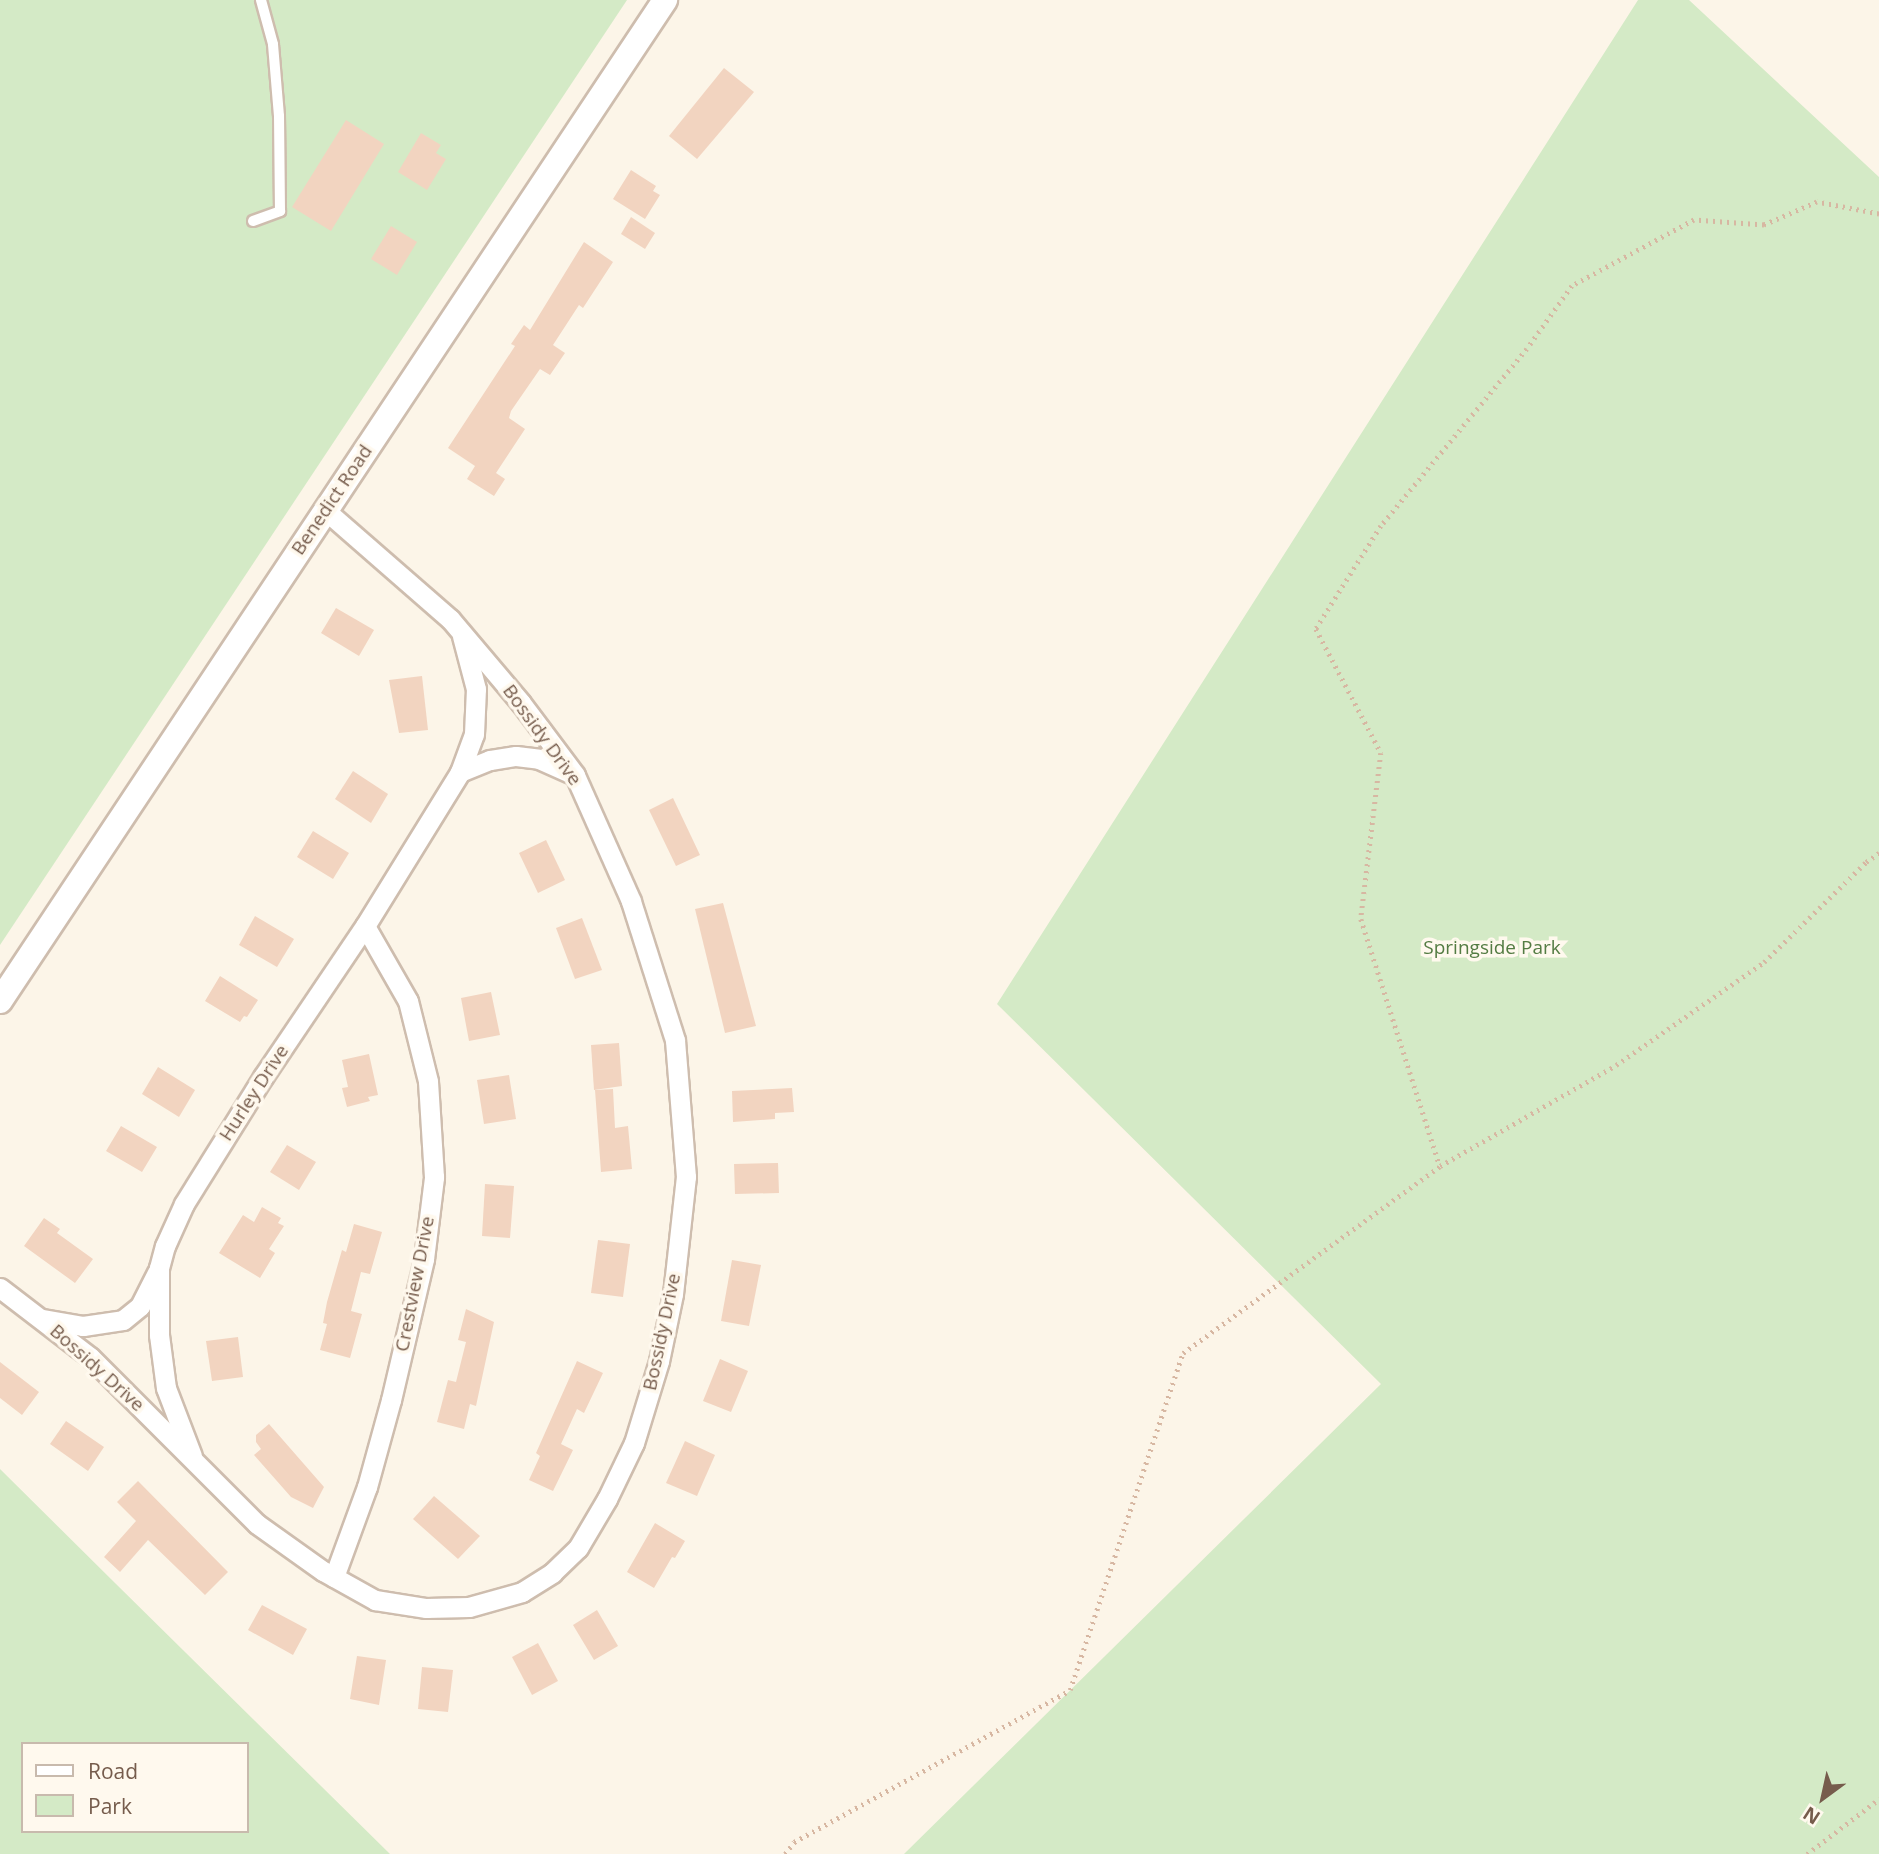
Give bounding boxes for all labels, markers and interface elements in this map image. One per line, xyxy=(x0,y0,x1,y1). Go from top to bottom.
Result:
street label: Benedict Road xyxy=(287,441,377,559)
street label: Bossidy Drive xyxy=(498,680,586,790)
park label: Springside Park xyxy=(1423,937,1561,959)
street label: Hurley Drive xyxy=(215,1041,293,1145)
street label: Crestview Drive xyxy=(391,1214,439,1354)
street label: Bossidy Drive xyxy=(638,1271,686,1393)
street label: Bossidy Drive xyxy=(45,1320,149,1416)
legend xyxy=(21,1742,248,1833)
text: Road xyxy=(88,1757,138,1785)
north arrow xyxy=(1788,1763,1858,1833)
text: Park xyxy=(88,1792,132,1820)
text: N xyxy=(1798,1801,1825,1831)

